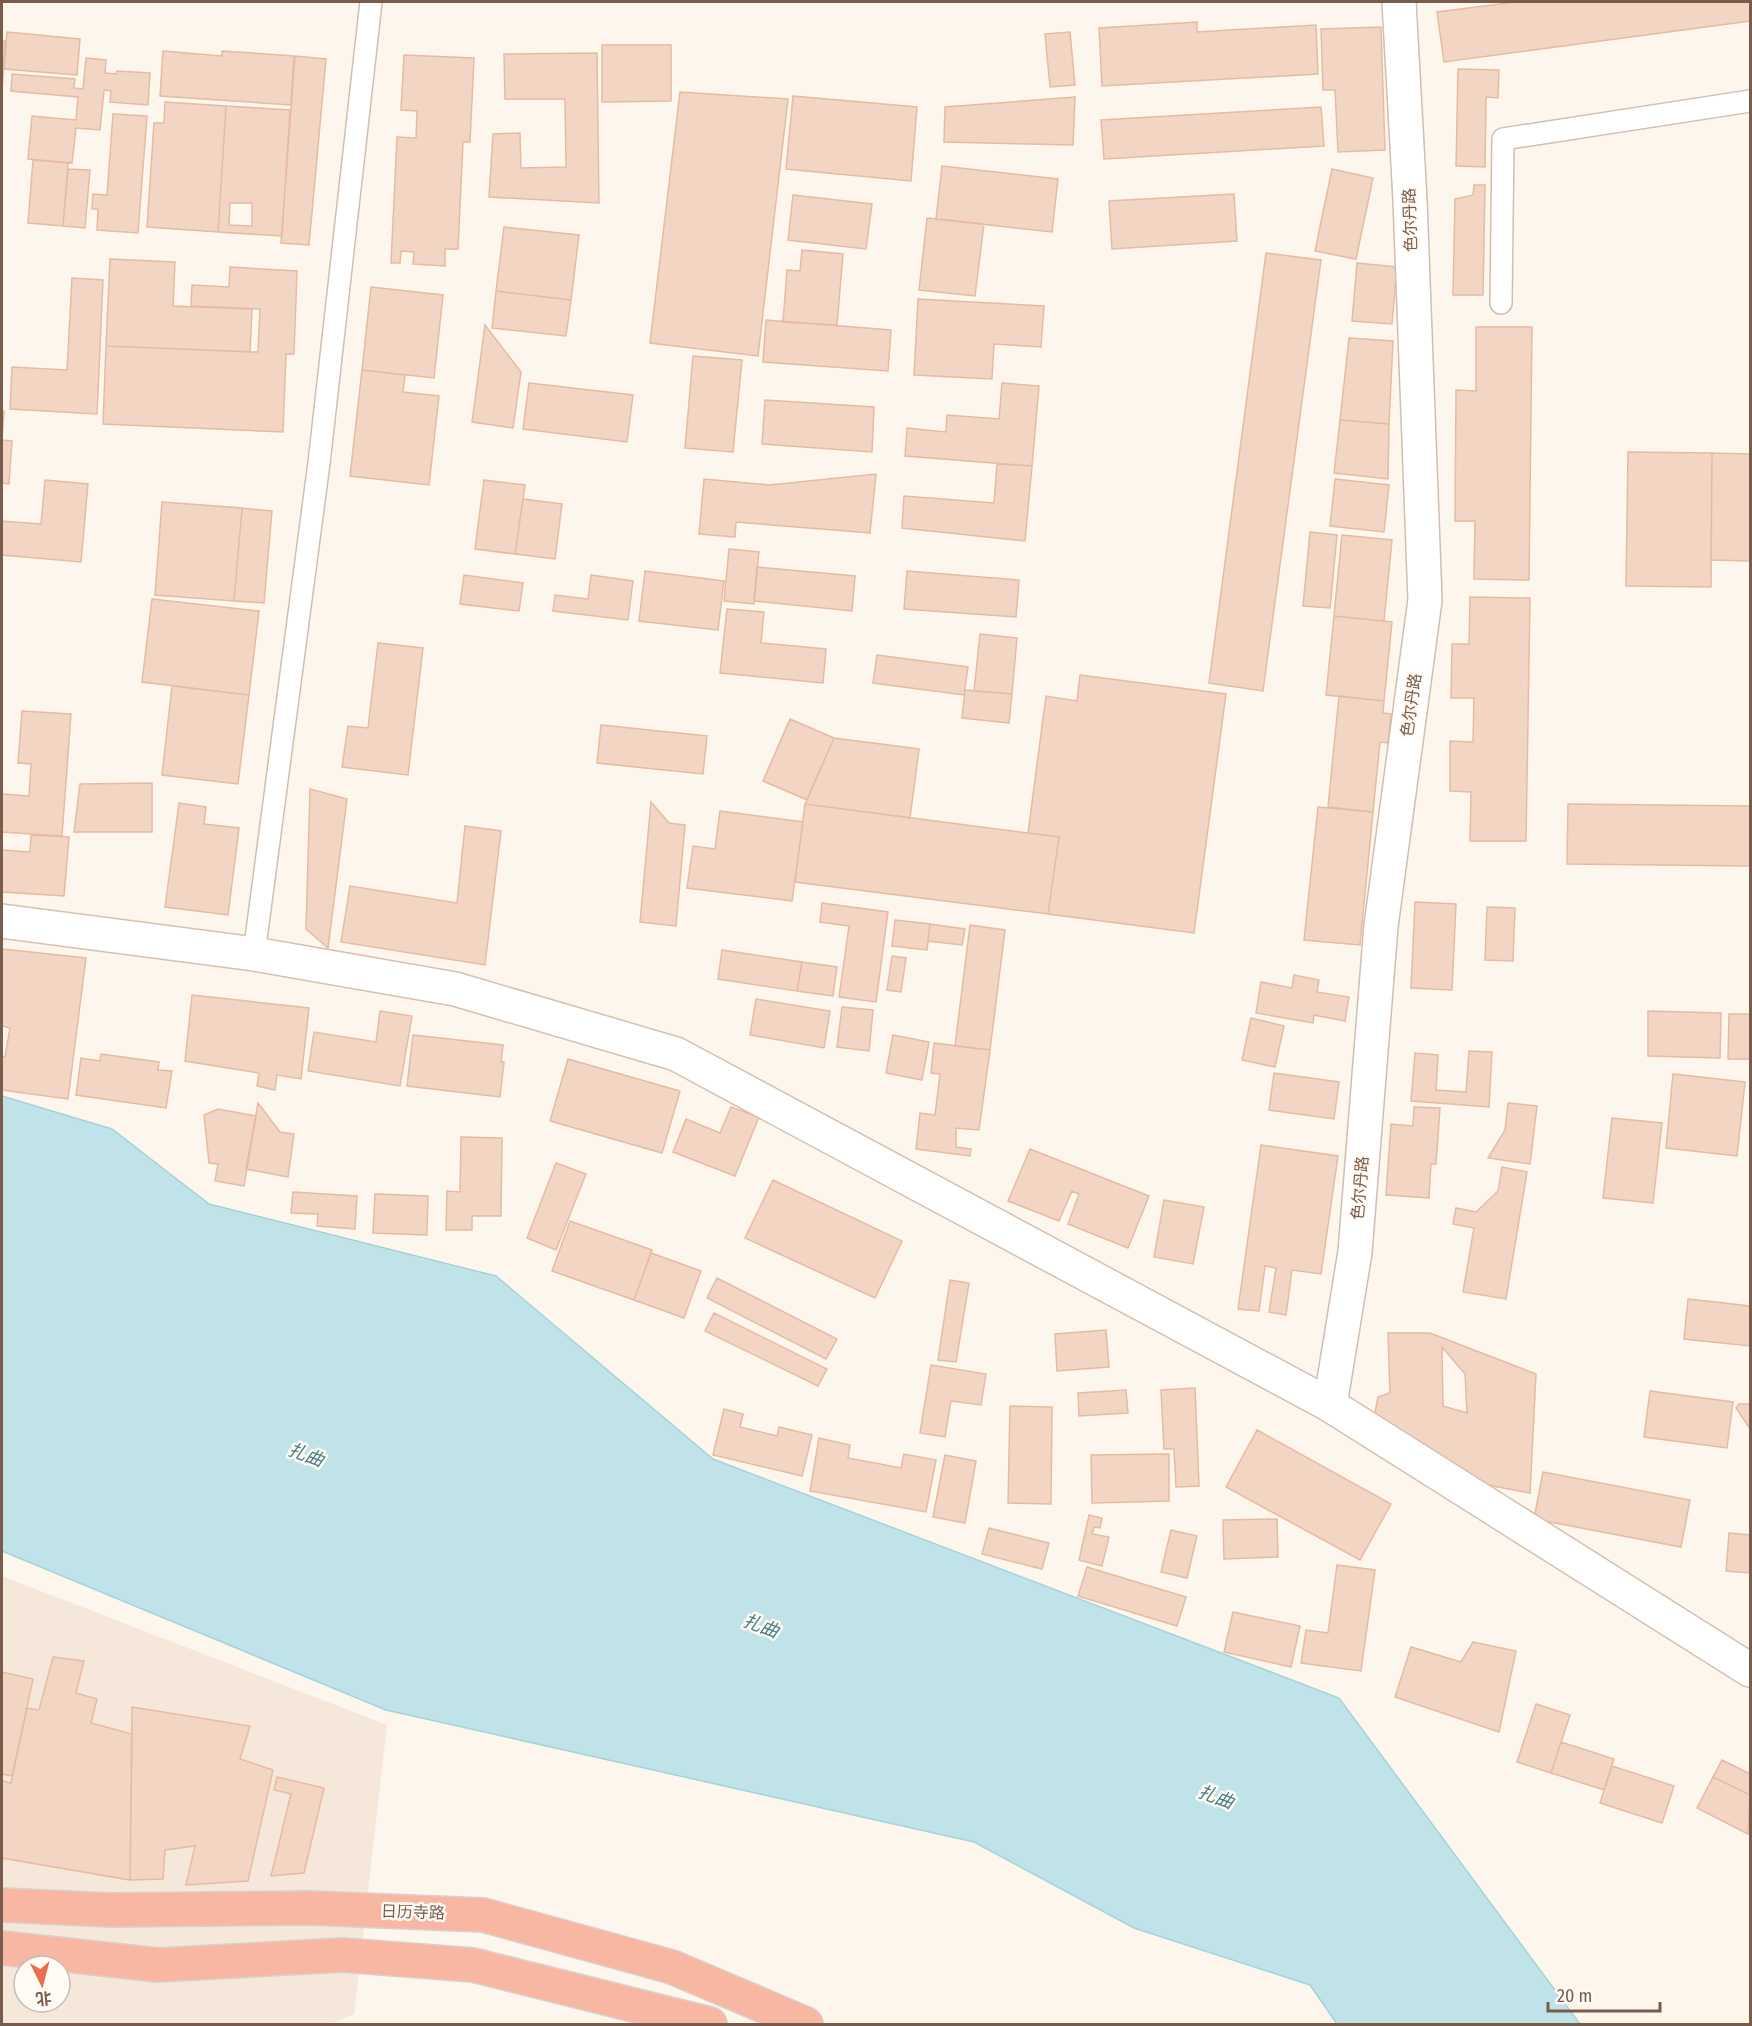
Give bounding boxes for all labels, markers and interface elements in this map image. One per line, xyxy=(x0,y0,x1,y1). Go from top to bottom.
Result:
street label: 色尔丹路 xyxy=(1399,188,1421,252)
street label: 色尔丹路 xyxy=(1397,672,1425,738)
street label: 色尔丹路 xyxy=(1348,1155,1372,1221)
water label: 扎曲 xyxy=(285,1438,329,1472)
water label: 扎曲 xyxy=(740,1609,784,1643)
water label: 扎曲 xyxy=(1195,1780,1239,1814)
street label: 日历寺路 xyxy=(381,1901,445,1923)
north arrow xyxy=(12,1954,72,2014)
scale bar xyxy=(1548,1975,1660,2013)
text: 20 m xyxy=(1557,1985,1592,2007)
text: 北 xyxy=(35,1988,52,2009)

